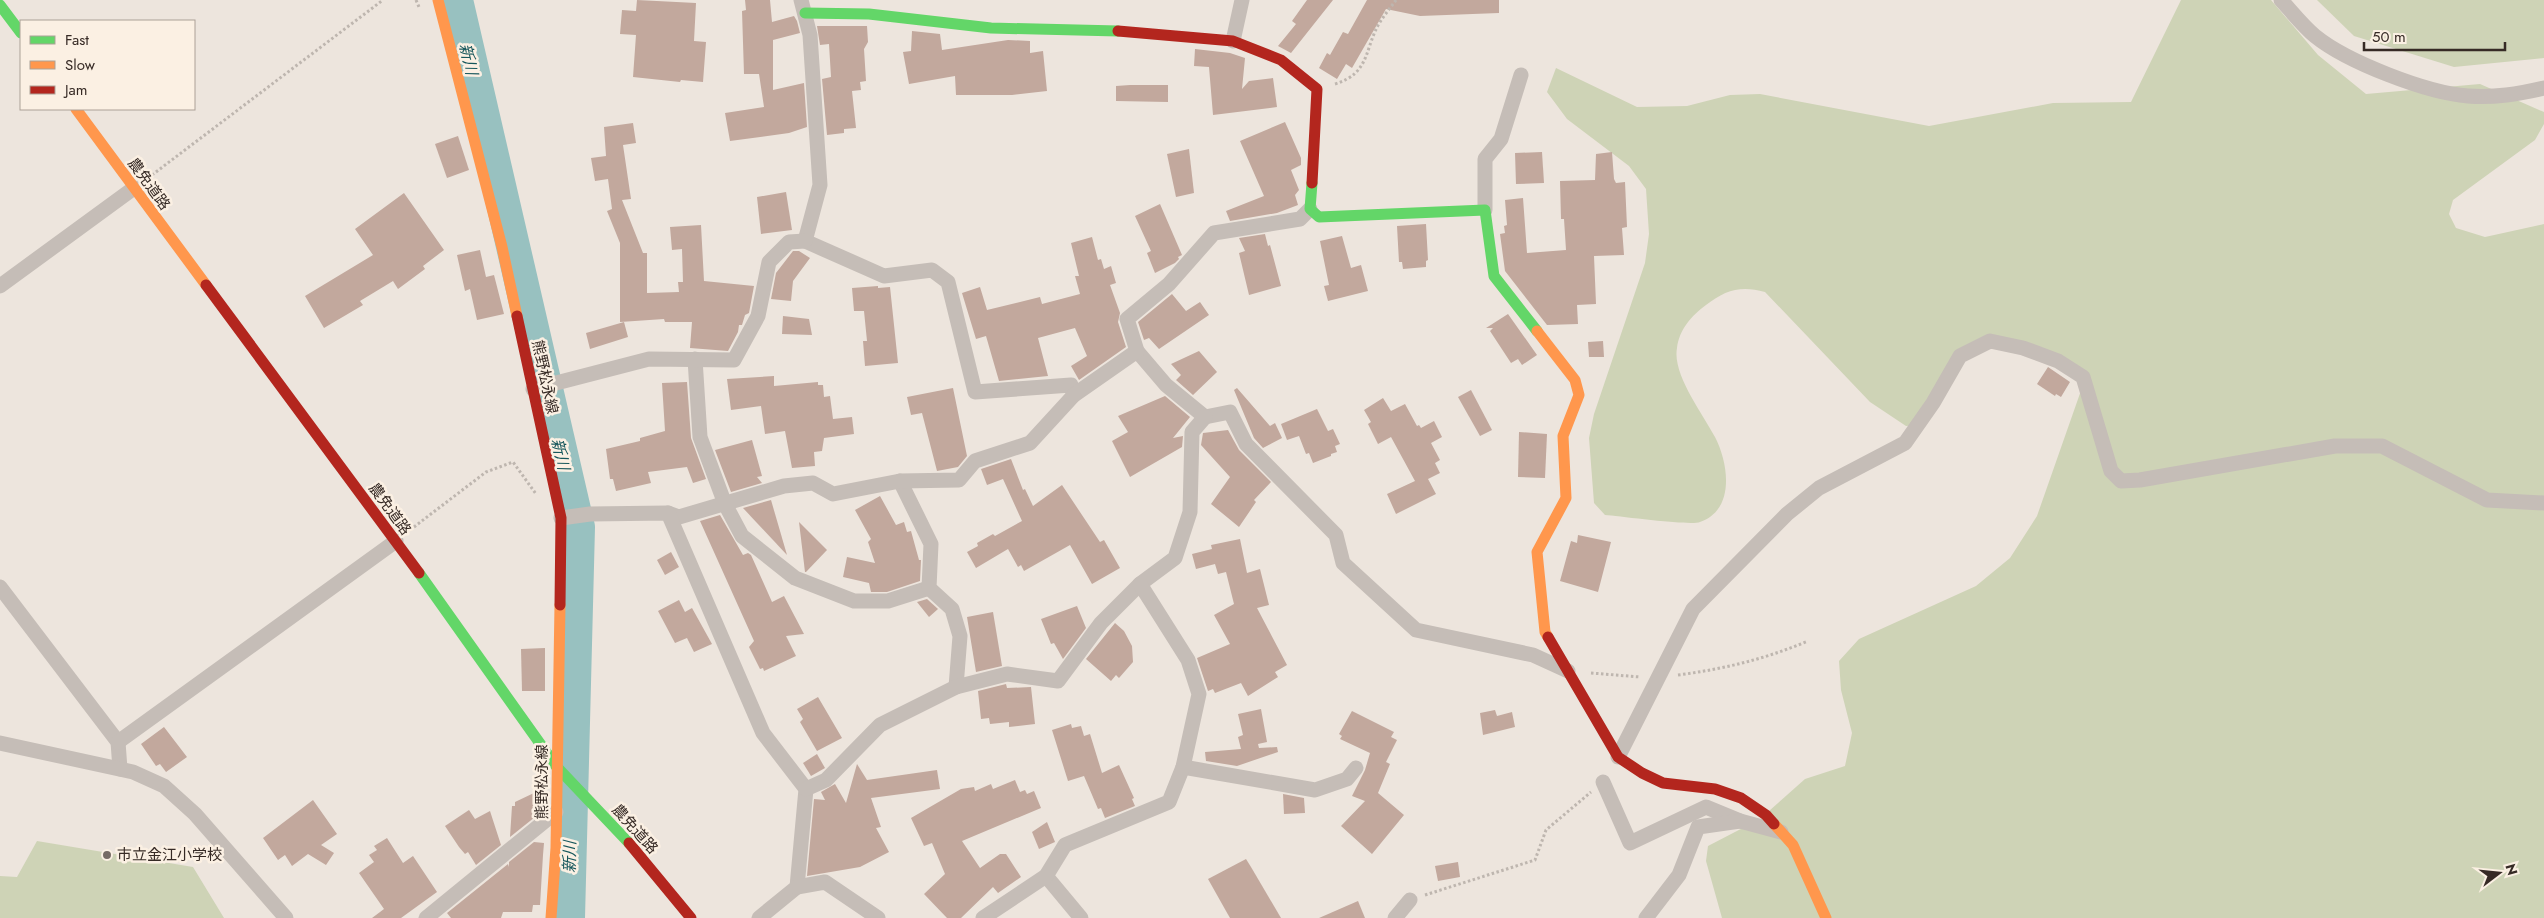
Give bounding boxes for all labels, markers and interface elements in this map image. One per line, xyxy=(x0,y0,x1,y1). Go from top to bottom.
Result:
legend xyxy=(20,20,195,110)
scale bar xyxy=(2364,20,2505,52)
text: 50 m xyxy=(2372,26,2406,48)
text: Fast xyxy=(65,29,89,51)
water label: 新川 xyxy=(454,41,484,79)
text: Slow xyxy=(65,54,96,76)
text: Jam xyxy=(63,79,88,101)
street label: 農免道路 xyxy=(122,153,176,215)
street label: 熊野松永線 xyxy=(526,338,564,416)
water label: 新川 xyxy=(546,436,576,474)
street label: 農免道路 xyxy=(363,478,417,540)
street label: 熊野松永線 xyxy=(531,744,553,820)
street label: 農免道路 xyxy=(607,799,663,859)
water label: 新川 xyxy=(558,839,581,873)
place label: 市立金江小学校 xyxy=(117,844,222,866)
north arrow xyxy=(2474,848,2524,898)
marker: 市立金江小学校 xyxy=(101,849,113,861)
text: N xyxy=(2500,861,2523,878)

